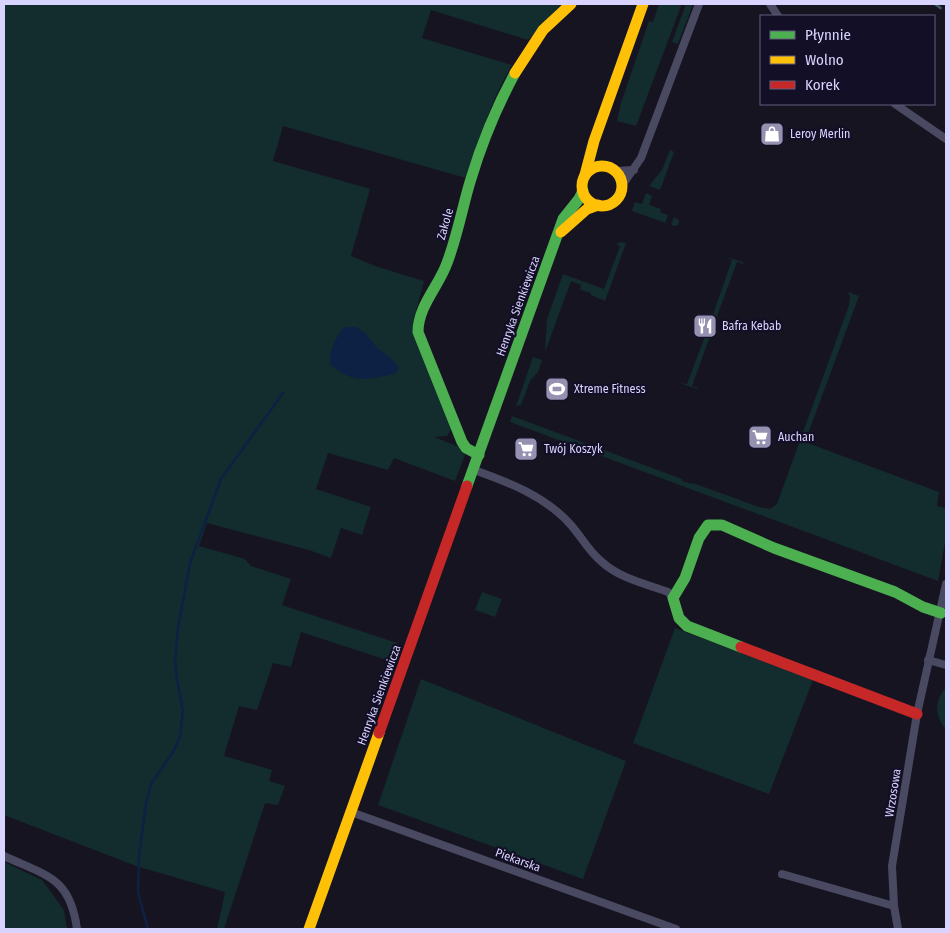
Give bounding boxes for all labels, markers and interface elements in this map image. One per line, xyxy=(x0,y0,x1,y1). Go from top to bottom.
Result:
legend xyxy=(760,15,935,105)
text: Płynnie xyxy=(805,26,851,44)
text: Wolno xyxy=(805,51,844,69)
text: Korek xyxy=(805,76,840,94)
shop icon: Leroy Merlin xyxy=(759,121,785,147)
place label: Leroy Merlin xyxy=(790,127,850,141)
street label: Zakole xyxy=(434,207,456,241)
street label: Henryka Sienkiewicza xyxy=(493,254,543,358)
restaurant icon: Bafra Kebab xyxy=(692,313,718,339)
place label: Bafra Kebab xyxy=(722,319,781,333)
sports icon: Xtreme Fitness xyxy=(544,376,570,402)
place label: Xtreme Fitness xyxy=(574,382,646,396)
supermarket icon: Auchan xyxy=(747,424,773,450)
place label: Auchan xyxy=(778,430,814,444)
supermarket icon: Twój Koszyk xyxy=(513,436,539,462)
place label: Twój Koszyk xyxy=(544,442,603,456)
street label: Henryka Sienkiewicza xyxy=(354,643,404,747)
street label: Wrzosowa xyxy=(882,768,904,818)
street label: Piekarska xyxy=(494,845,543,875)

